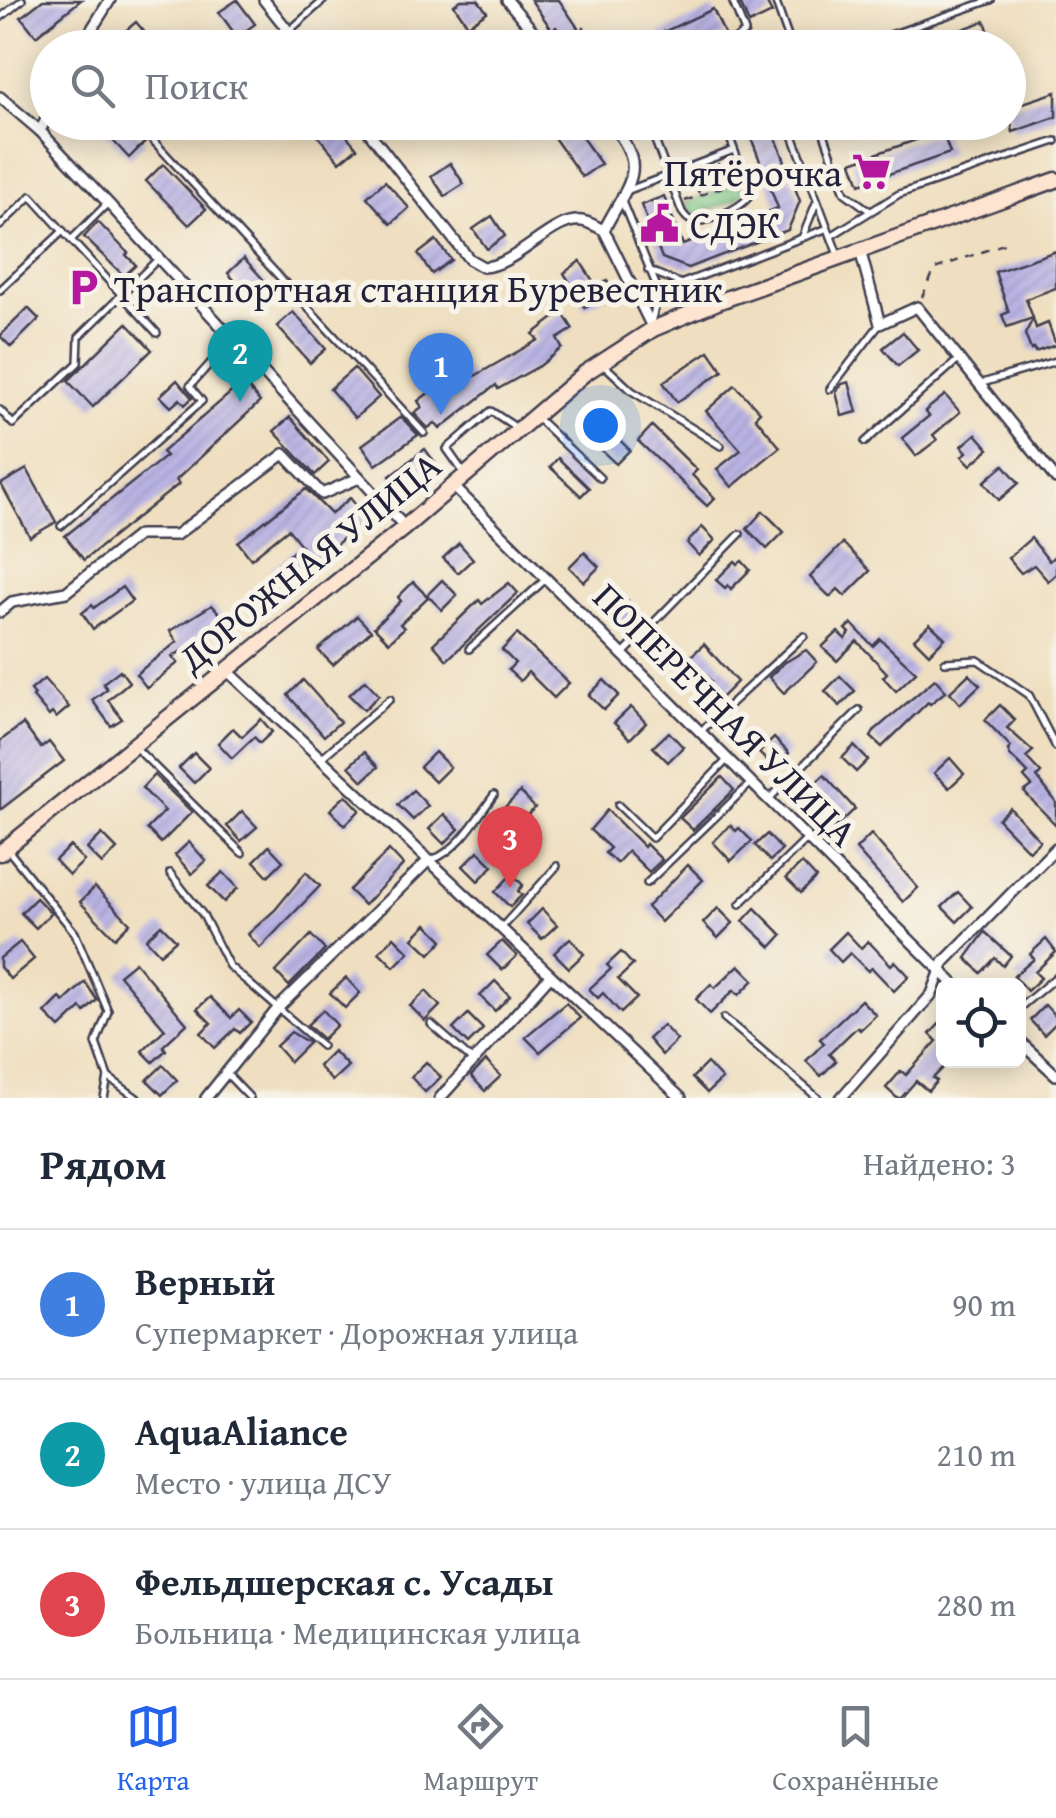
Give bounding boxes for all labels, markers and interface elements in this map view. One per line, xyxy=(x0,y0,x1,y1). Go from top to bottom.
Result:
search box xyxy=(30,30,1026,140)
text: Поиск xyxy=(145,57,248,113)
icon: search xyxy=(65,58,120,113)
place label: Пятёрочка xyxy=(664,144,842,200)
supermarket icon: Пятёрочка xyxy=(851,151,893,193)
place label: СДЭК xyxy=(690,196,781,252)
public building icon: СДЭК xyxy=(639,203,681,245)
place label: Транспортная станция Буревестник xyxy=(114,260,723,316)
parking icon: Транспортная станция Буревестник xyxy=(63,267,105,309)
pin: 2 xyxy=(208,320,272,402)
pin: 1 xyxy=(408,332,474,415)
your location xyxy=(575,400,626,451)
street label: ДОРОЖНАЯ УЛИЦА xyxy=(165,437,453,685)
street label: ПОПЕРЕЧНАЯ УЛИЦА xyxy=(581,569,871,859)
pin: 3 xyxy=(478,806,542,888)
map controls xyxy=(936,978,1026,1068)
button: locate xyxy=(936,978,1026,1068)
text: Рядом xyxy=(40,1133,167,1194)
text: Найдено: 3 xyxy=(863,1140,1016,1187)
text: Верный xyxy=(135,1253,275,1309)
text: 1 xyxy=(64,1281,81,1328)
text: 90 m xyxy=(952,1281,1016,1328)
text: Супермаркет · Дорожная улица xyxy=(135,1309,578,1356)
text: AquaAliance xyxy=(135,1403,348,1459)
text: 2 xyxy=(64,1431,81,1478)
text: 210 m xyxy=(937,1431,1016,1478)
text: Место · улица ДСУ xyxy=(135,1459,391,1506)
text: Фельдшерская с. Усады xyxy=(135,1553,553,1609)
text: 3 xyxy=(64,1581,81,1628)
text: 280 m xyxy=(937,1581,1016,1628)
text: Больница · Медицинская улица xyxy=(135,1609,581,1656)
tab: Карта xyxy=(117,1699,190,1800)
tab: Маршрут xyxy=(424,1699,538,1800)
tab: Сохранённые xyxy=(772,1699,939,1800)

